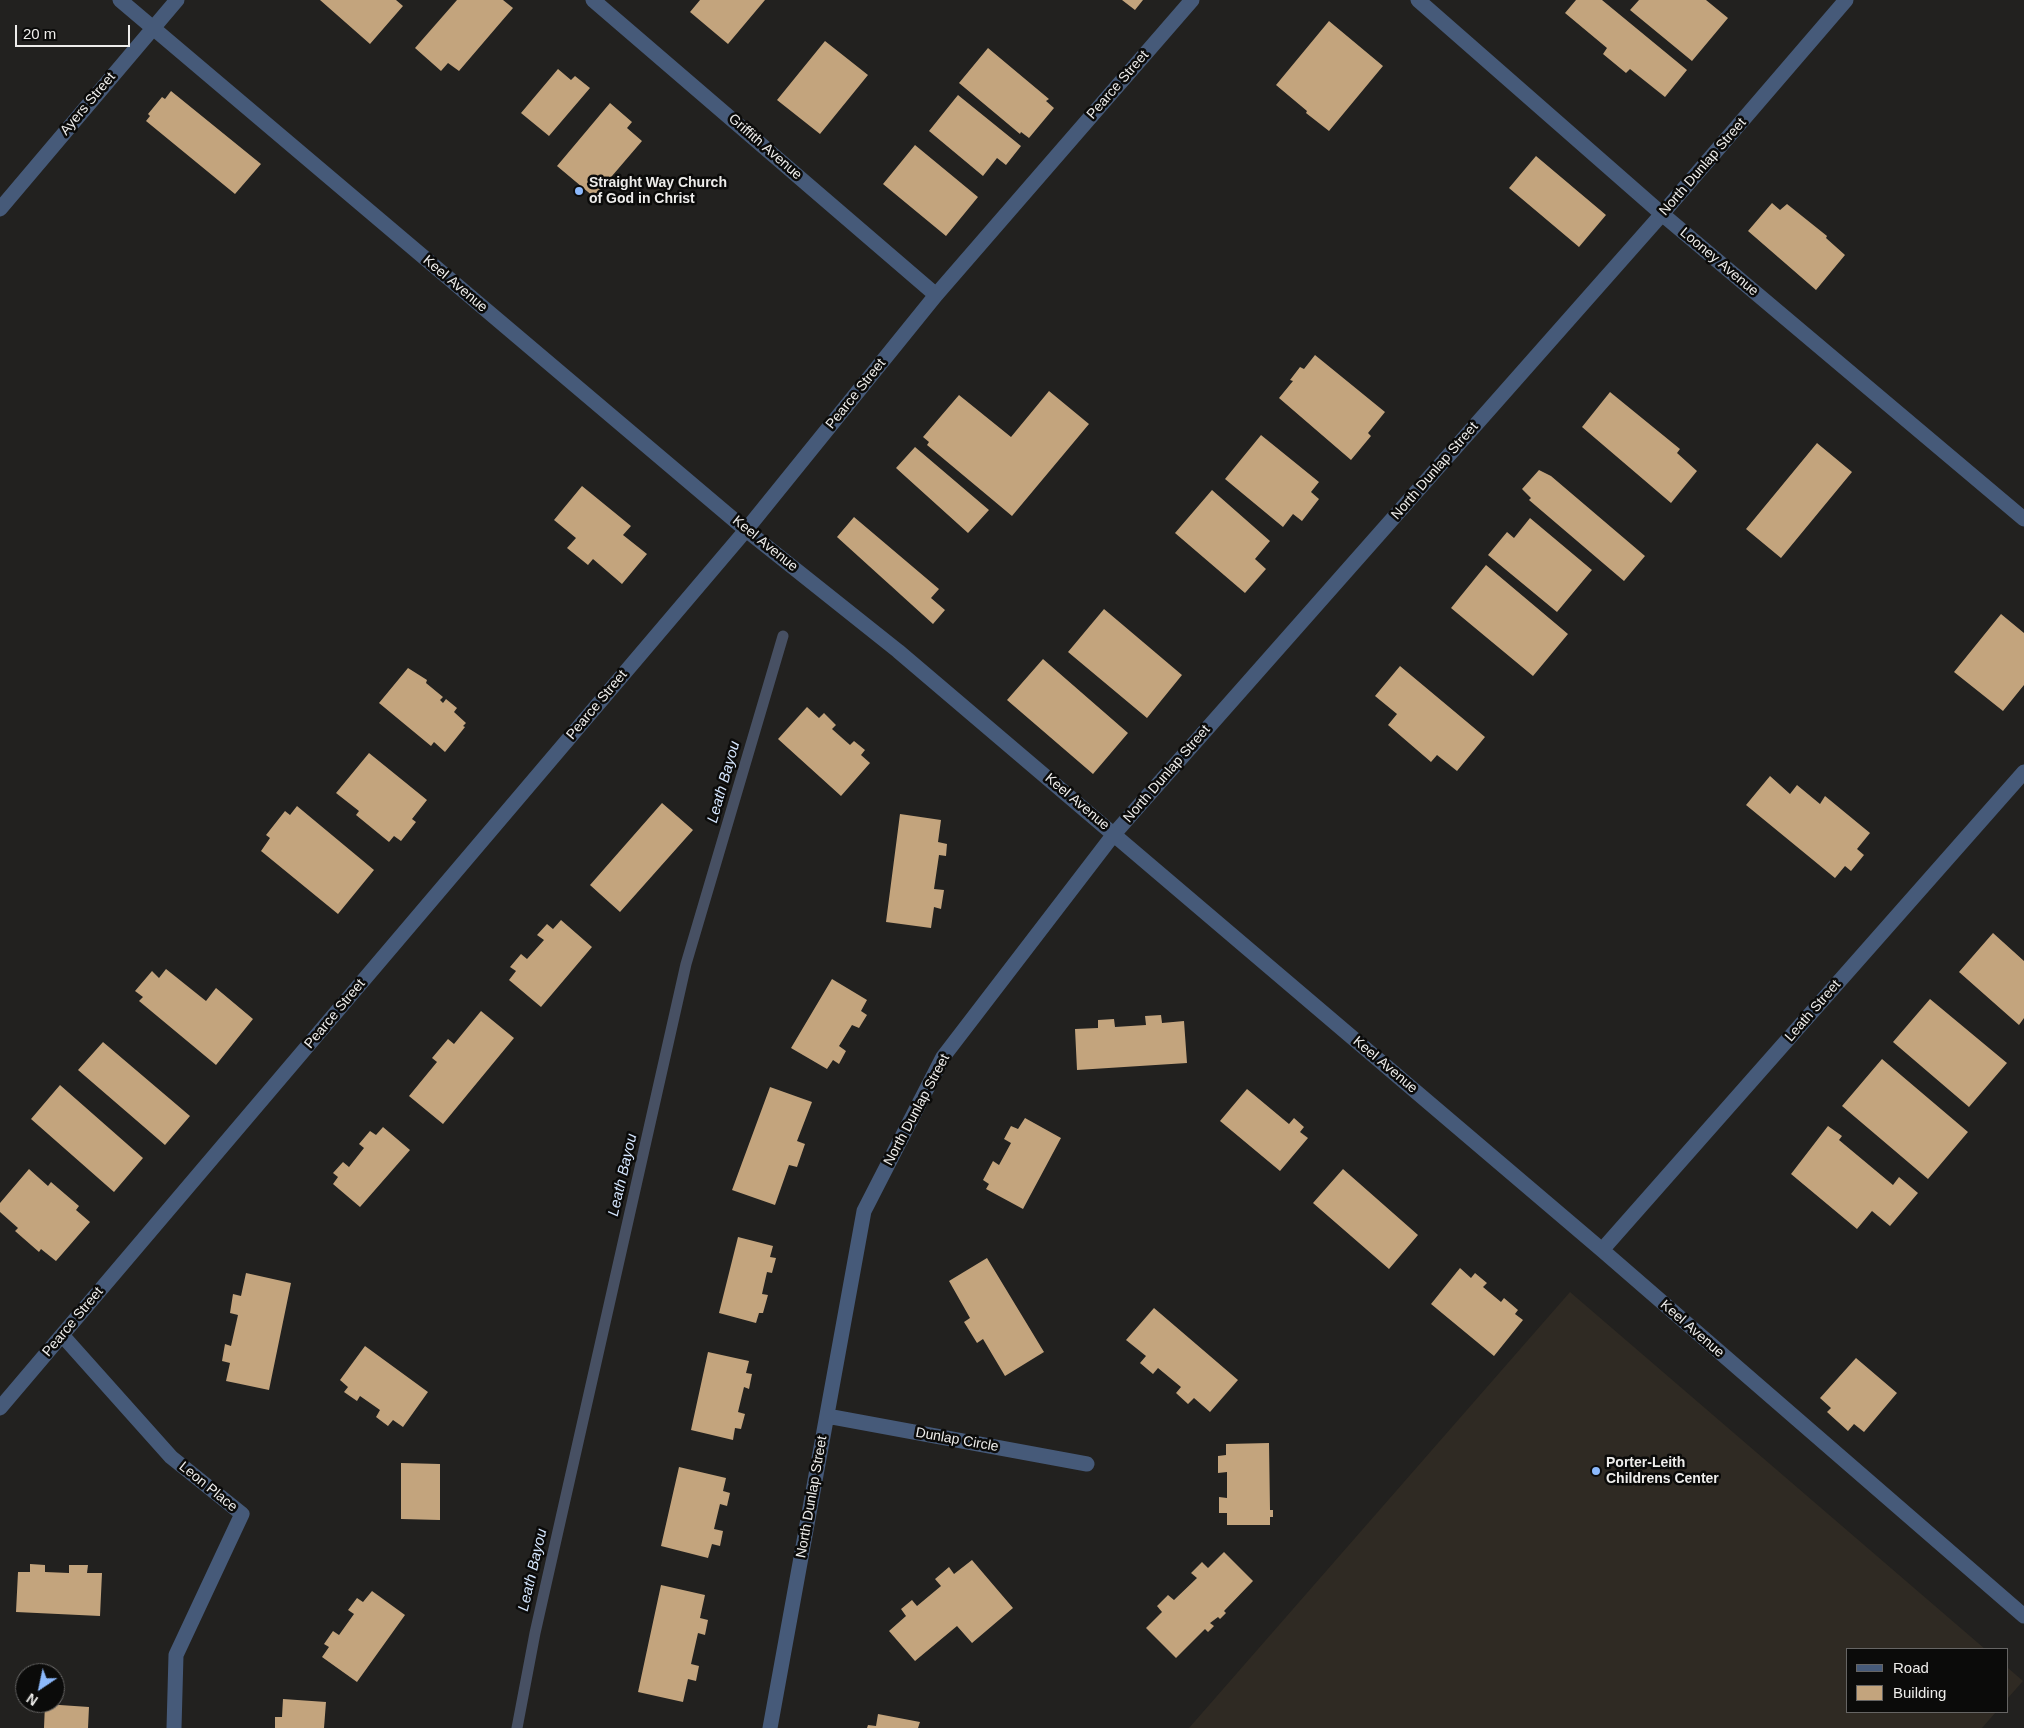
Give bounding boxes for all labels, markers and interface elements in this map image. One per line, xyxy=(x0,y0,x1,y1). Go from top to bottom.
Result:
scale bar xyxy=(18,15,132,47)
text: 20 m xyxy=(23,25,56,42)
street label: Pearce Street xyxy=(1084,47,1152,123)
street label: Ayers Street xyxy=(57,69,119,139)
street label: Griffith Avenue xyxy=(725,110,805,184)
street label: North Dunlap Street xyxy=(1656,115,1750,219)
place label: Straight Way Church of God in Christ xyxy=(589,175,727,208)
marker: Straight Way Church of God in Christ xyxy=(573,185,585,197)
street label: Looney Avenue xyxy=(1676,224,1762,300)
street label: Keel Avenue xyxy=(419,252,491,316)
street label: Pearce Street xyxy=(823,355,889,433)
street label: North Dunlap Street xyxy=(1388,419,1482,523)
street label: Keel Avenue xyxy=(729,513,801,575)
street label: Pearce Street xyxy=(563,667,631,743)
street label: North Dunlap Street xyxy=(1120,722,1214,826)
water label: Leath Bayou xyxy=(704,739,744,825)
street label: Keel Avenue xyxy=(1041,770,1113,834)
street label: Pearce Street xyxy=(301,976,369,1052)
street label: Leath Street xyxy=(1782,977,1844,1045)
street label: Keel Avenue xyxy=(1349,1033,1421,1097)
street label: North Dunlap Street xyxy=(881,1051,953,1169)
water label: Leath Bayou xyxy=(605,1132,641,1218)
street label: Pearce Street xyxy=(39,1284,107,1360)
street label: Keel Avenue xyxy=(1657,1297,1727,1361)
street label: Dunlap Circle xyxy=(914,1424,1000,1456)
street label: North Dunlap Street xyxy=(793,1435,831,1559)
place label: Porter-Leith Childrens Center xyxy=(1606,1455,1719,1488)
street label: Leon Place xyxy=(175,1458,241,1516)
marker: Porter-Leith Childrens Center xyxy=(1590,1465,1602,1477)
water label: Leath Bayou xyxy=(515,1527,551,1613)
legend xyxy=(1846,1648,2009,1713)
text: Road xyxy=(1893,1659,1929,1676)
north arrow xyxy=(15,1663,65,1713)
text: Building xyxy=(1893,1684,1946,1701)
text: N xyxy=(24,1690,41,1709)

